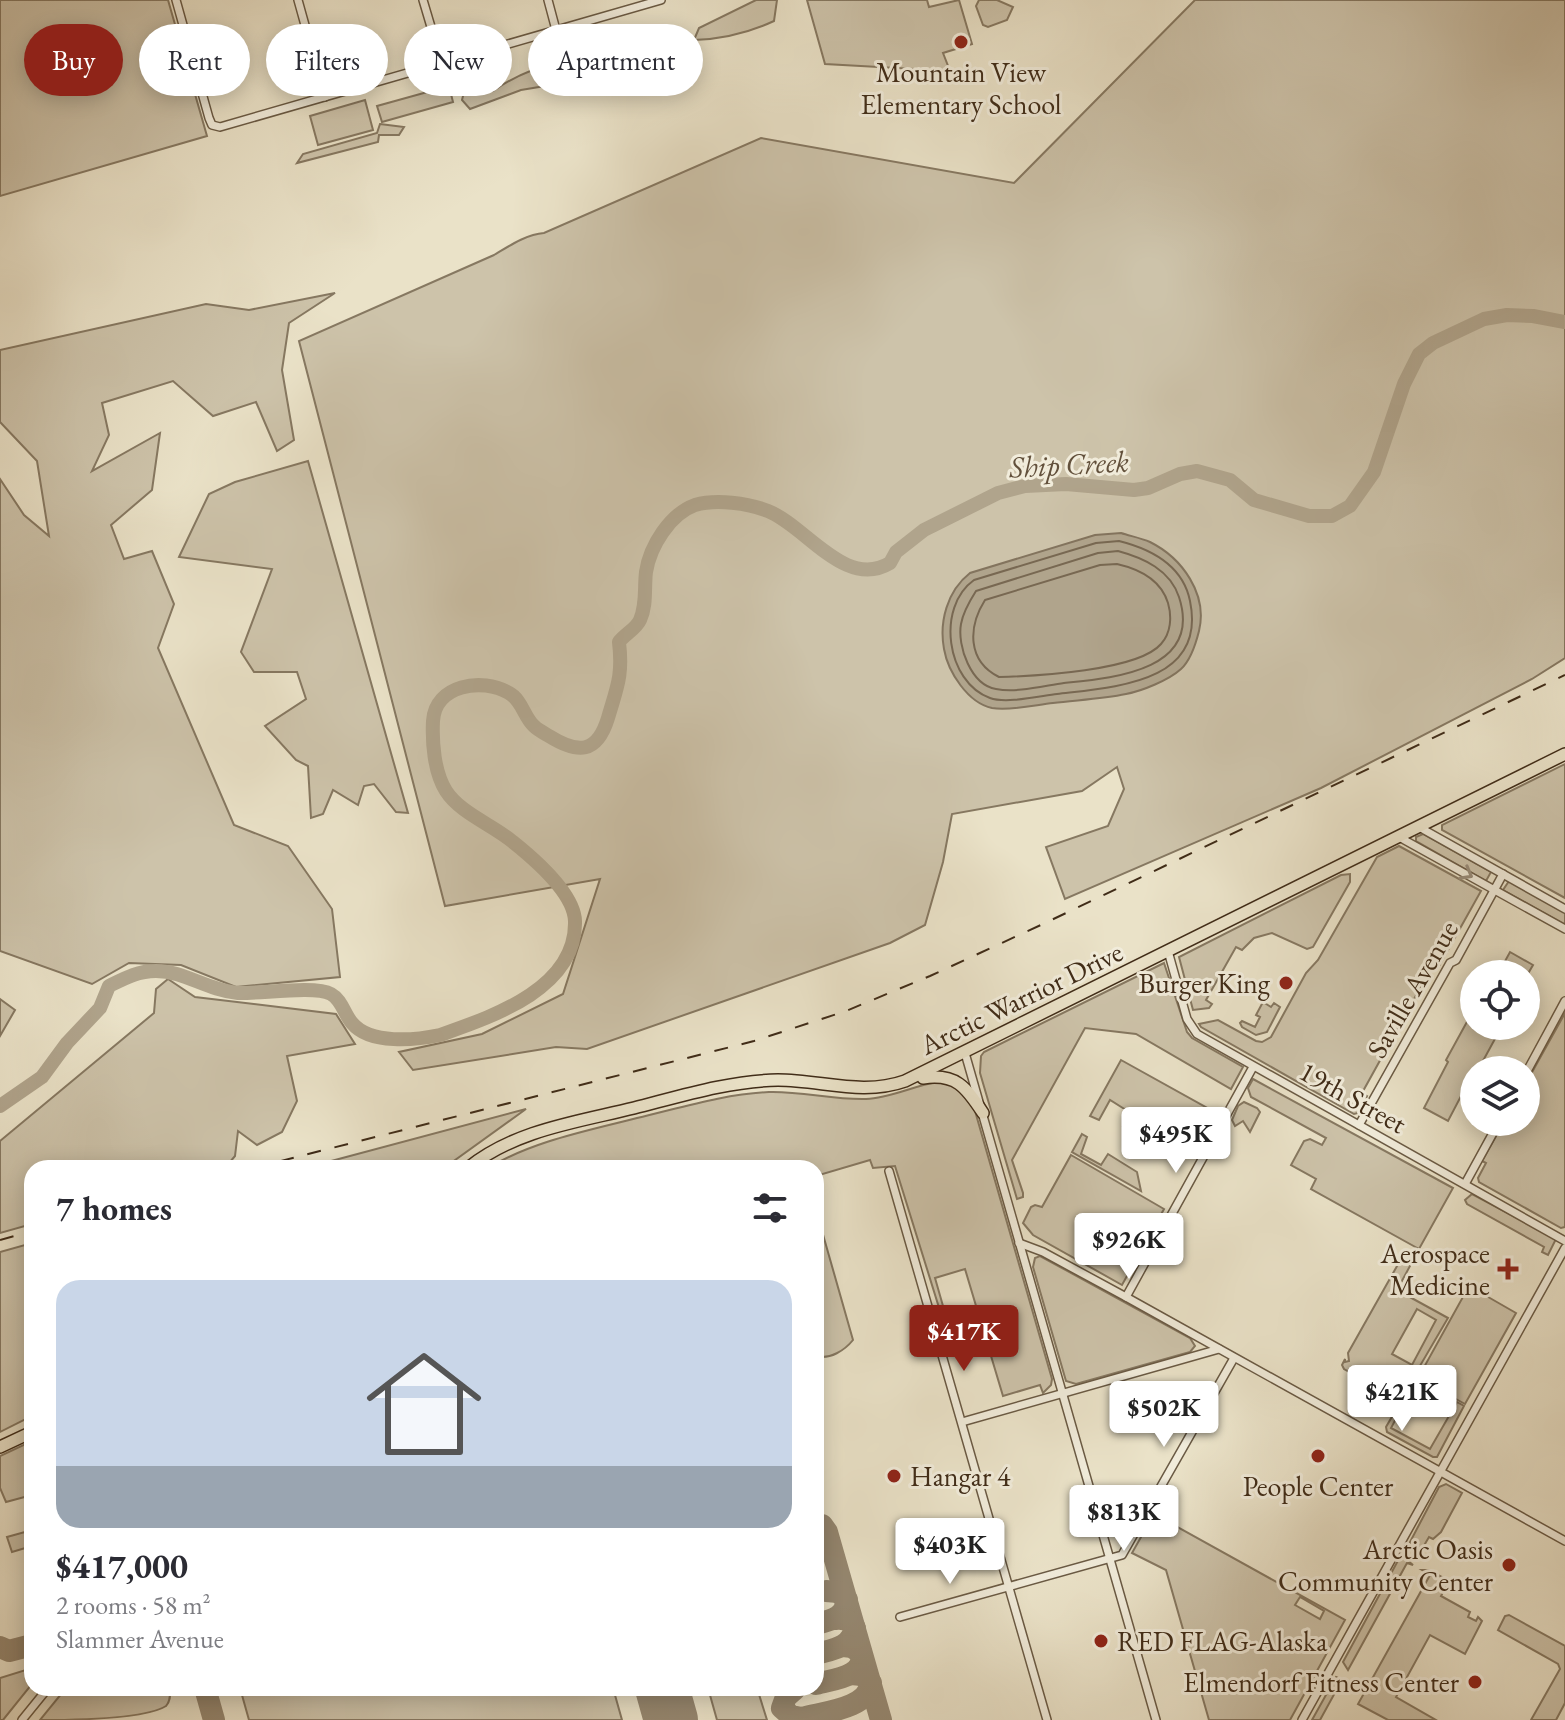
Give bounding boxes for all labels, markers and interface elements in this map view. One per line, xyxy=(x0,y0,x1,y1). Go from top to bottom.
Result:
chip: Buy xyxy=(24,24,123,96)
chip: Rent xyxy=(139,24,250,96)
chip: Filters xyxy=(266,24,388,96)
chip: New xyxy=(404,24,512,96)
chip: Apartment xyxy=(528,24,703,96)
marker: Mountain View Elementary School xyxy=(952,33,970,51)
place label: Mountain View Elementary School xyxy=(861,54,1062,122)
water label: Ship Creek xyxy=(1007,441,1130,487)
one-way arrow xyxy=(1459,865,1474,880)
street label: Saville Avenue xyxy=(1358,914,1466,1064)
street label: Arctic Warrior Drive xyxy=(913,933,1128,1063)
map controls xyxy=(1460,960,1540,1136)
button: locate xyxy=(1460,960,1540,1040)
place label: Burger King xyxy=(1139,965,1271,1001)
marker: Burger King xyxy=(1277,974,1295,992)
street label: 19th Street xyxy=(1293,1053,1413,1141)
button: layers xyxy=(1460,1056,1540,1136)
pin: $495K xyxy=(1120,1107,1232,1175)
text: $495K xyxy=(1139,1116,1213,1150)
text: 7 homes xyxy=(56,1186,172,1230)
icon: filters xyxy=(748,1186,792,1230)
pin: $926K xyxy=(1073,1213,1185,1281)
text: $926K xyxy=(1092,1222,1166,1256)
place label: Aerospace Medicine xyxy=(1380,1235,1490,1303)
marker: Aerospace Medicine xyxy=(1497,1258,1519,1280)
pin: $417K xyxy=(908,1305,1020,1373)
text: $417K xyxy=(927,1314,1001,1348)
icon: home xyxy=(352,1332,496,1476)
pin: $421K xyxy=(1346,1365,1458,1433)
text: $421K xyxy=(1365,1374,1439,1408)
pin: $502K xyxy=(1108,1381,1220,1449)
text: $502K xyxy=(1127,1390,1201,1424)
marker: People Center xyxy=(1309,1447,1327,1465)
place label: Hangar 4 xyxy=(910,1458,1011,1494)
marker: Hangar 4 xyxy=(885,1467,903,1485)
place label: People Center xyxy=(1243,1468,1394,1504)
pin: $813K xyxy=(1068,1485,1180,1553)
text: $813K xyxy=(1087,1494,1161,1528)
pin: $403K xyxy=(894,1518,1006,1586)
text: $403K xyxy=(913,1527,987,1561)
place label: Arctic Oasis Community Center xyxy=(1278,1531,1494,1599)
text: $417,000 xyxy=(56,1544,188,1588)
marker: Arctic Oasis Community Center xyxy=(1500,1556,1518,1574)
text: 2 rooms · 58 m² xyxy=(56,1588,211,1622)
text: Slammer Avenue xyxy=(56,1622,224,1656)
place label: RED FLAG-Alaska xyxy=(1117,1623,1328,1659)
marker: RED FLAG-Alaska xyxy=(1092,1632,1110,1650)
place label: Elmendorf Fitness Center xyxy=(1183,1664,1460,1700)
marker: Elmendorf Fitness Center xyxy=(1466,1673,1484,1691)

